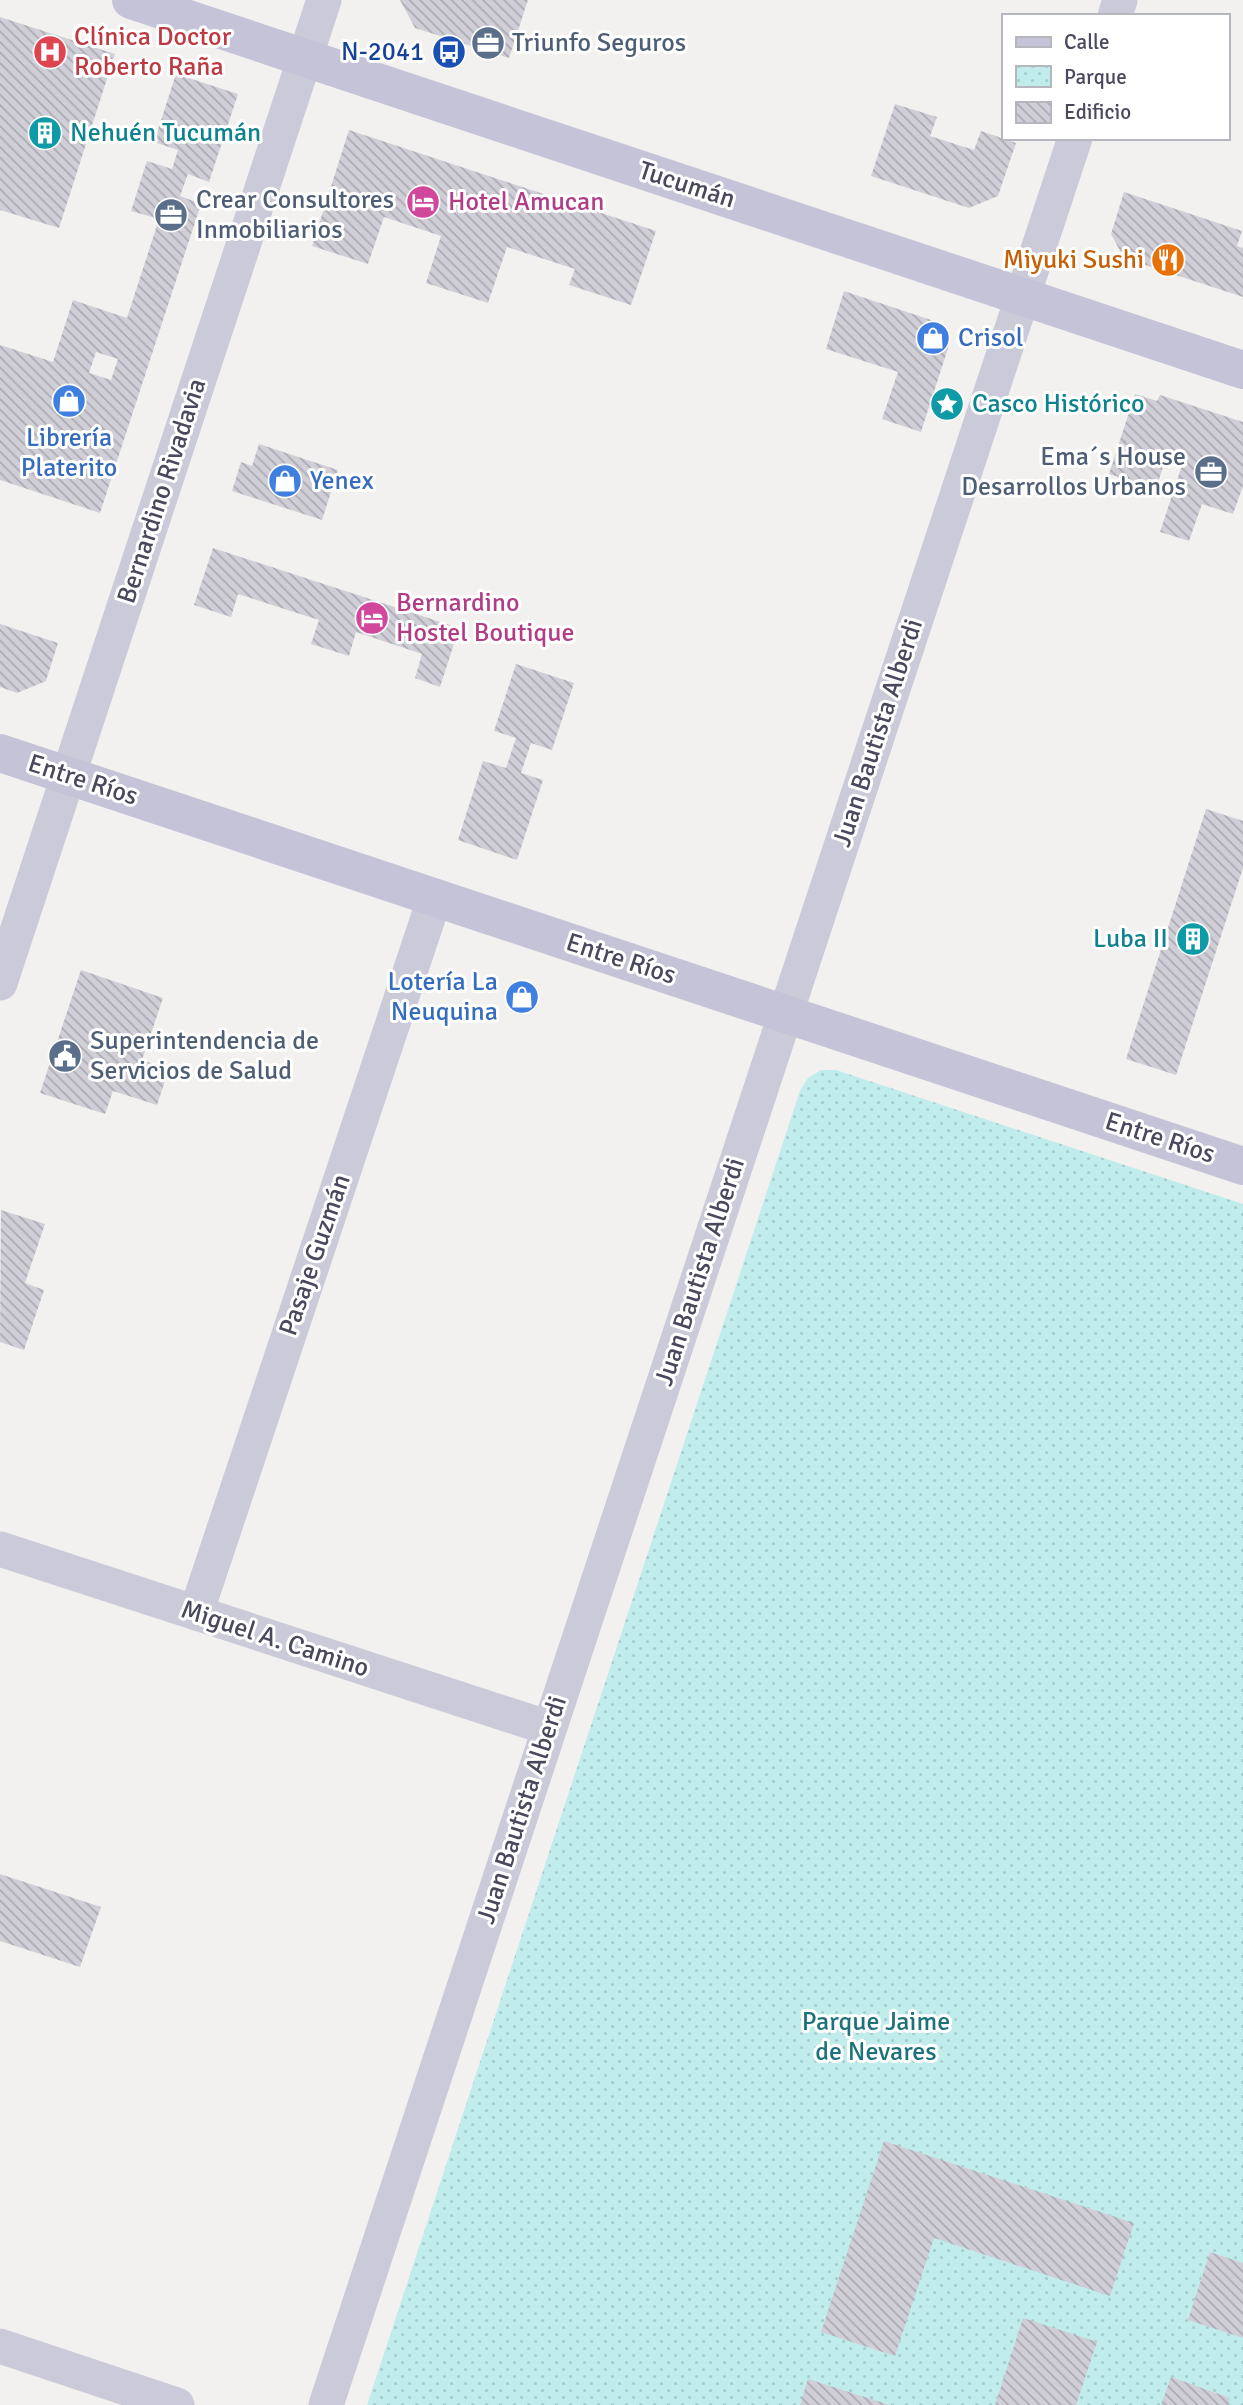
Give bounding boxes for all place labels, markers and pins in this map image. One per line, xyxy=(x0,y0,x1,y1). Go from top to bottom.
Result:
place label: Clínica Doctor Roberto Raña xyxy=(74,21,232,83)
office icon: Triunfo Seguros xyxy=(469,24,507,62)
place label: Triunfo Seguros xyxy=(512,27,686,59)
hospital icon: Clínica Doctor Roberto Raña xyxy=(31,33,69,71)
bus stop icon: N-2041 xyxy=(430,33,468,71)
place label: N-2041 xyxy=(341,36,424,68)
building icon: Nehuén Tucumán xyxy=(26,114,64,152)
place label: Nehuén Tucumán xyxy=(70,117,261,149)
hotel icon: Hotel Amucan xyxy=(404,183,442,221)
place label: Crear Consultores Inmobiliarios xyxy=(196,184,394,246)
place label: Hotel Amucan xyxy=(448,186,604,218)
office icon: Crear Consultores Inmobiliarios xyxy=(152,196,190,234)
restaurant icon: Miyuki Sushi xyxy=(1149,241,1187,279)
place label: Miyuki Sushi xyxy=(1003,244,1144,276)
shop icon: Crisol xyxy=(914,319,952,357)
place label: Crisol xyxy=(958,322,1023,354)
shop icon: Librería Platerito xyxy=(50,382,88,420)
place icon: Casco Histórico xyxy=(928,385,966,423)
place label: Casco Histórico xyxy=(972,388,1144,420)
place label: Librería Platerito xyxy=(21,422,117,484)
place label: Ema´s House Desarrollos Urbanos xyxy=(961,441,1186,503)
office icon: Ema´s House Desarrollos Urbanos xyxy=(1192,453,1230,491)
shop icon: Yenex xyxy=(266,462,304,500)
place label: Yenex xyxy=(310,465,374,497)
place label: Bernardino Hostel Boutique xyxy=(396,587,574,649)
hotel icon: Bernardino Hostel Boutique xyxy=(353,599,391,637)
building icon: Luba II xyxy=(1174,920,1212,958)
place label: Luba II xyxy=(1093,923,1168,955)
place label: Lotería La Neuquina xyxy=(387,966,498,1028)
shop icon: Lotería La Neuquina xyxy=(503,978,541,1016)
place label: Superintendencia de Servicios de Salud xyxy=(90,1025,319,1087)
public building icon: Superintendencia de Servicios de Salud xyxy=(46,1037,84,1075)

